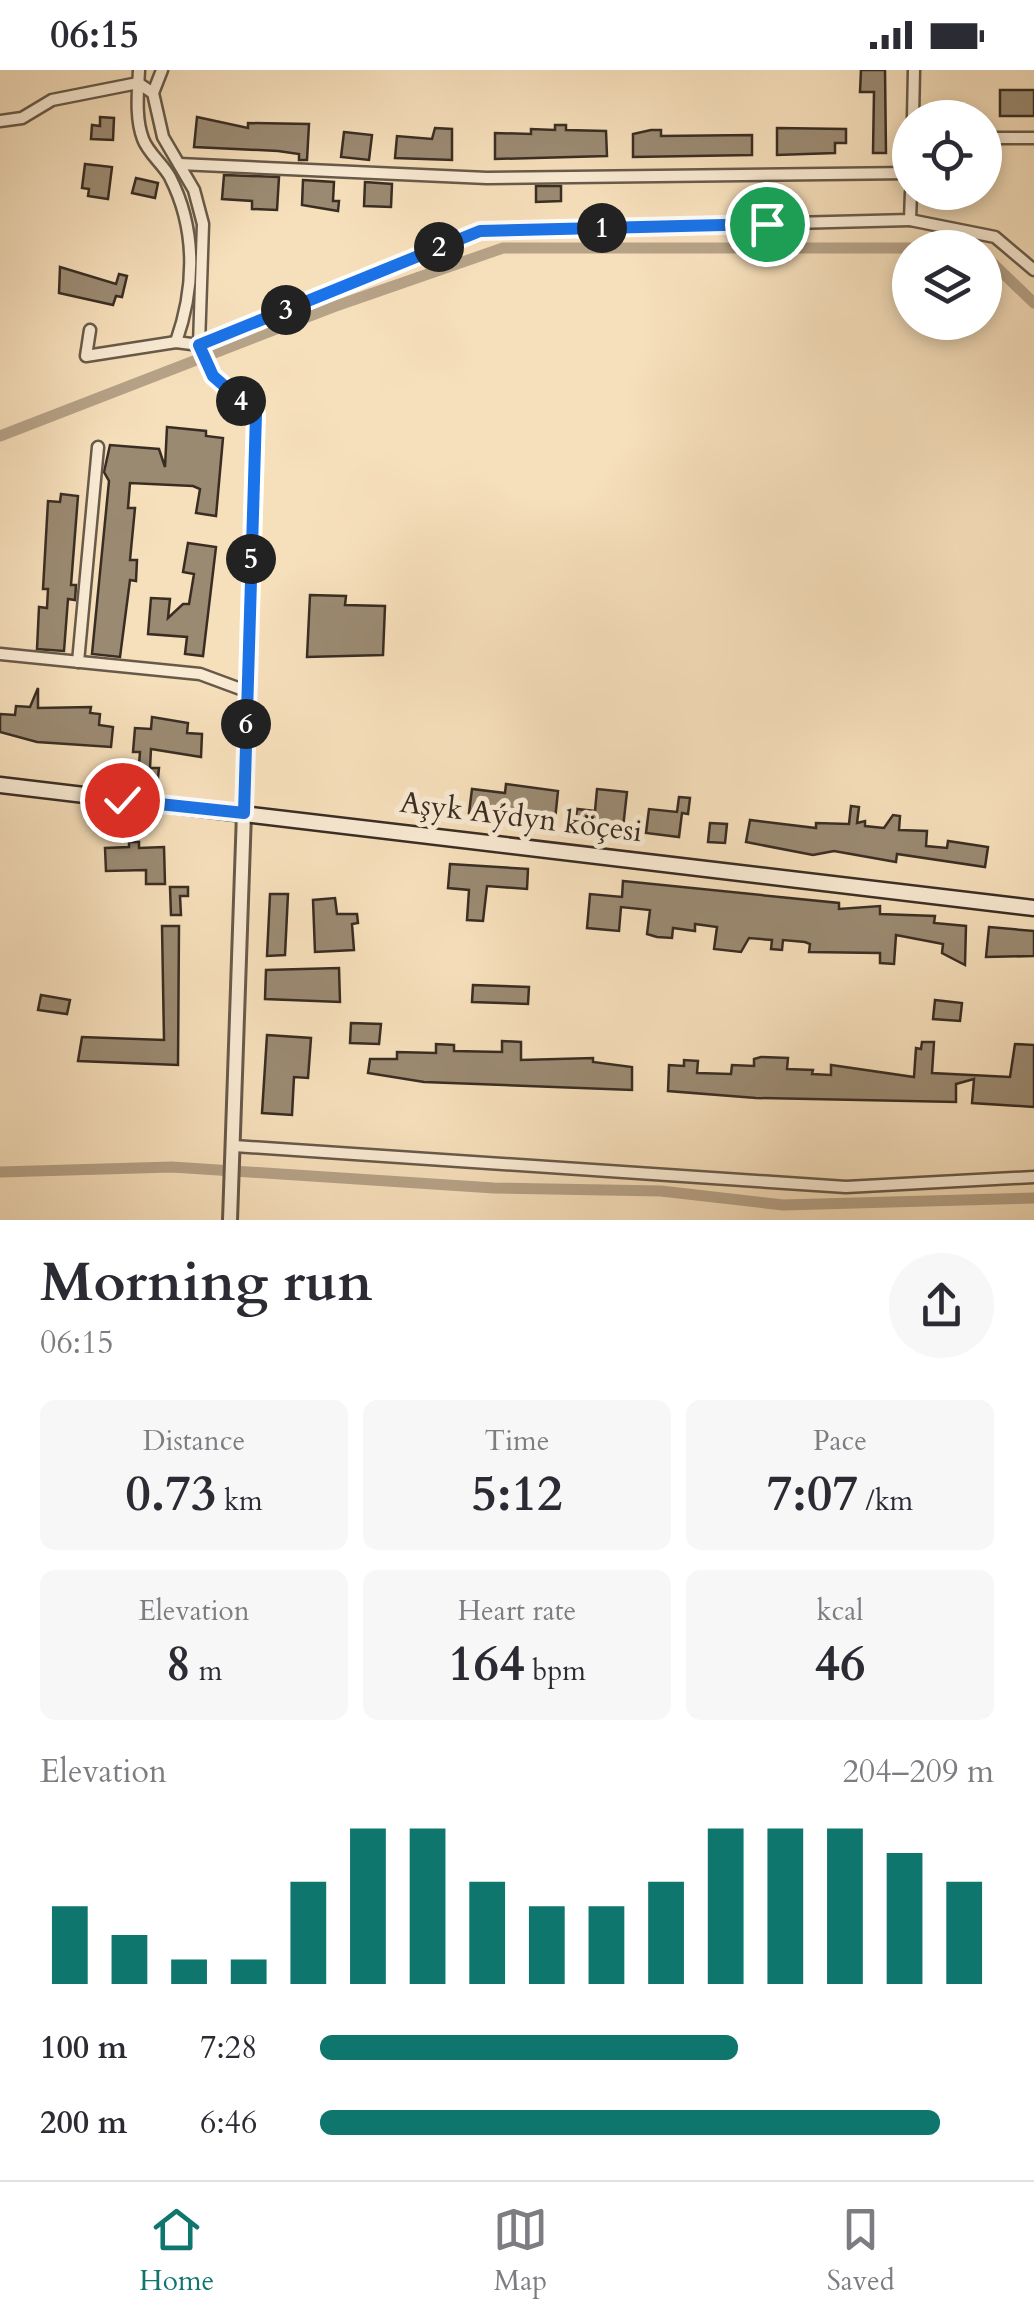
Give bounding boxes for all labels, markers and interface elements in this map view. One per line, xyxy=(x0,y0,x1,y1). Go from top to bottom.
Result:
text: 06:15 xyxy=(50,9,139,61)
map controls xyxy=(892,100,1002,340)
button: locate xyxy=(892,100,1002,210)
pin xyxy=(725,182,810,267)
icon: arrive xyxy=(740,197,795,252)
pin: 1 xyxy=(577,203,627,253)
text: 1 xyxy=(595,209,609,247)
pin: 2 xyxy=(414,222,464,272)
text: 2 xyxy=(432,228,446,266)
button: layers xyxy=(892,230,1002,340)
pin: 3 xyxy=(261,285,311,335)
text: 3 xyxy=(279,291,293,329)
pin: 4 xyxy=(216,376,266,426)
text: 4 xyxy=(234,382,248,420)
pin: 5 xyxy=(226,534,276,584)
text: 5 xyxy=(244,540,258,578)
pin: 6 xyxy=(221,699,271,749)
text: 6 xyxy=(239,705,253,743)
pin xyxy=(80,758,165,843)
icon: check xyxy=(95,773,150,828)
street label: Aşyk Aýdyn köçesi xyxy=(398,782,644,852)
text: Morning run xyxy=(40,1246,373,1320)
button: share xyxy=(889,1253,994,1358)
text: 06:15 xyxy=(40,1321,114,1365)
text: Distance xyxy=(143,1422,245,1460)
text: Time xyxy=(485,1422,549,1460)
text: Pace xyxy=(813,1422,867,1460)
text: 0.73 xyxy=(125,1460,217,1528)
text: 5:12 xyxy=(471,1460,563,1528)
text: 7:07 xyxy=(767,1460,858,1528)
text: km xyxy=(217,1482,263,1520)
text: /km xyxy=(858,1482,913,1520)
text: Elevation xyxy=(138,1592,250,1630)
text: Heart rate xyxy=(458,1592,576,1630)
text: kcal xyxy=(817,1592,863,1630)
text: 8 xyxy=(166,1630,191,1698)
text: 164 xyxy=(448,1630,525,1698)
text: 46 xyxy=(814,1630,866,1698)
text: m xyxy=(191,1652,222,1690)
text: bpm xyxy=(525,1652,586,1690)
text: Elevation xyxy=(40,1750,167,1794)
text: 204–209 m xyxy=(842,1750,994,1794)
text: 100 m xyxy=(40,2026,127,2070)
text: 7:28 xyxy=(200,2026,257,2070)
text: 200 m xyxy=(40,2101,127,2145)
text: 6:46 xyxy=(200,2101,257,2145)
tab: Home xyxy=(139,2202,214,2300)
tab: Map xyxy=(493,2202,548,2300)
tab: Saved xyxy=(827,2202,895,2300)

